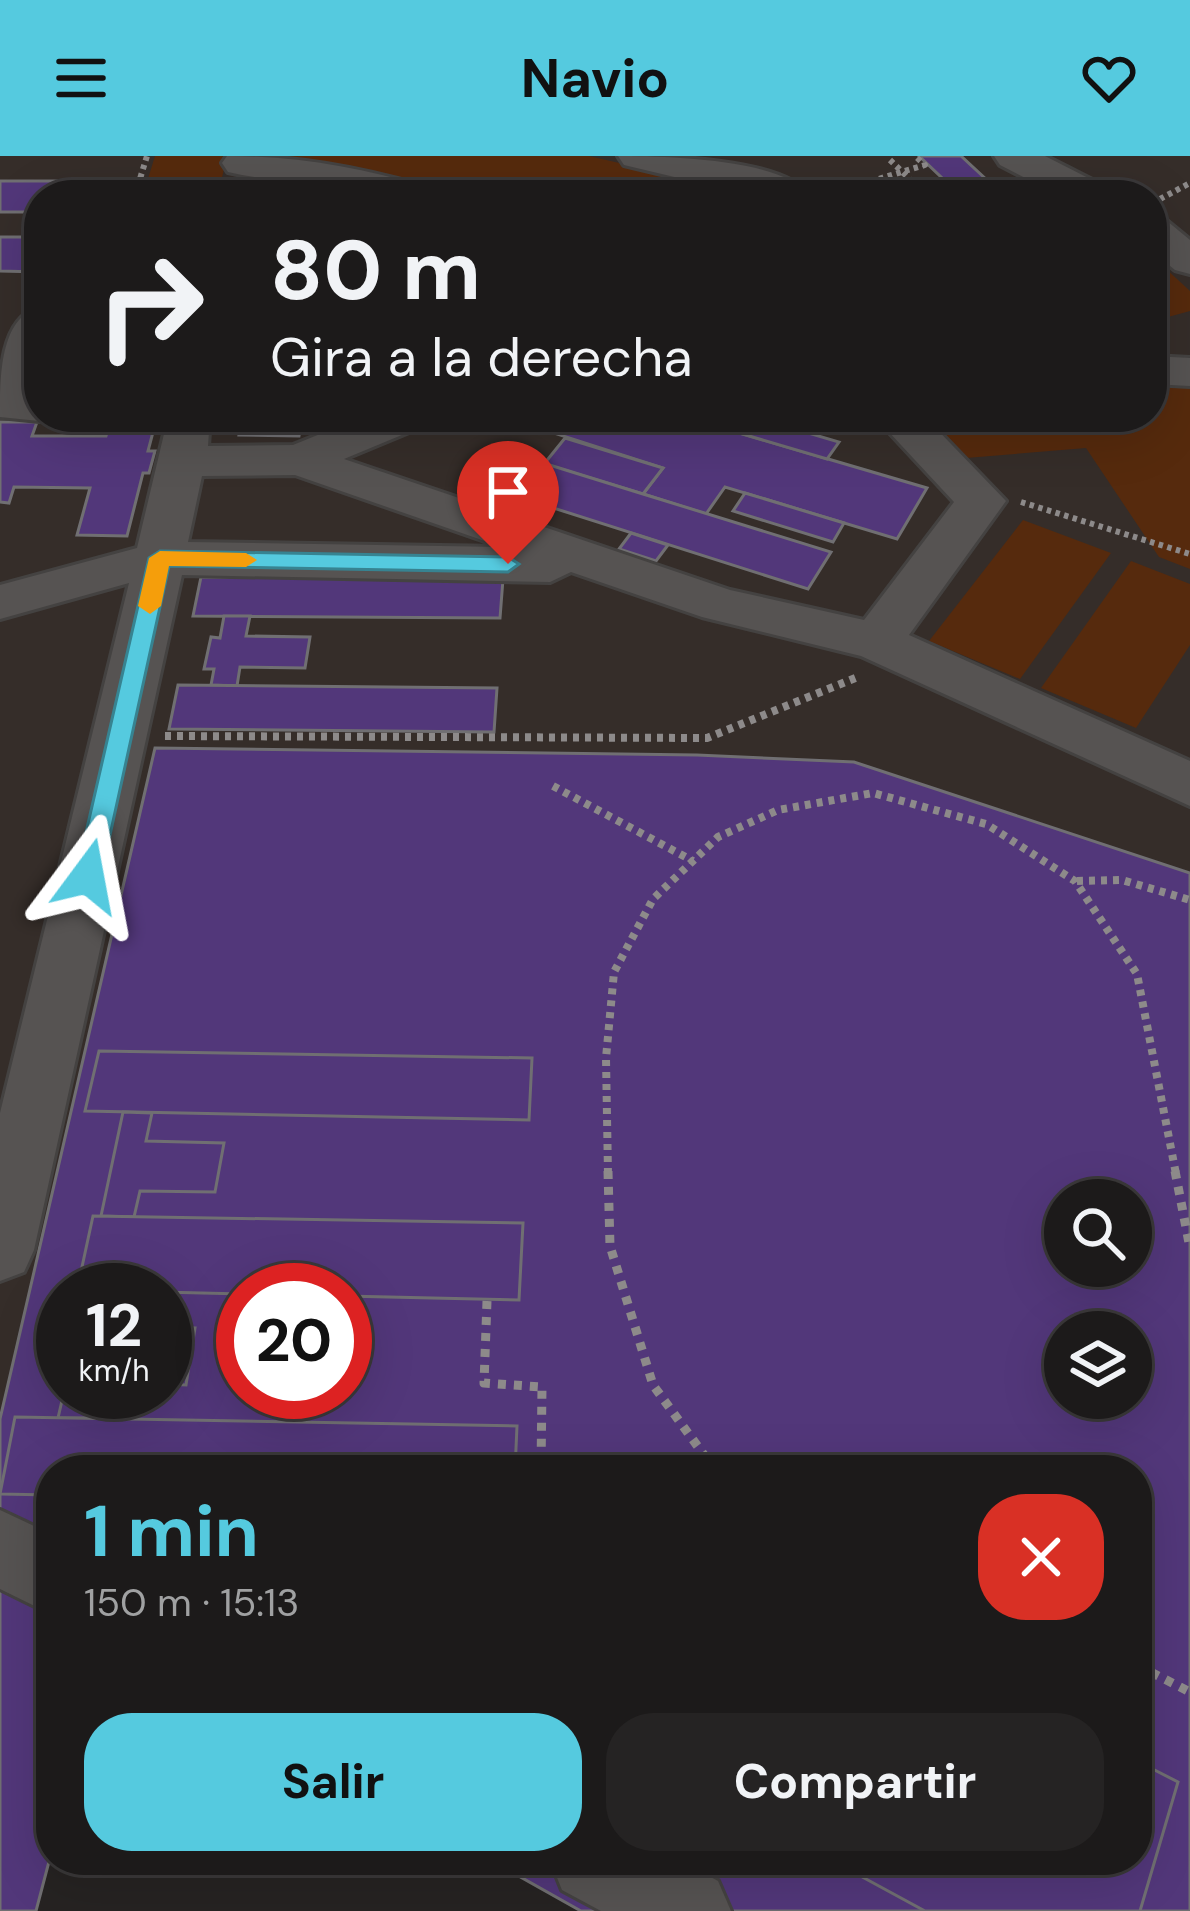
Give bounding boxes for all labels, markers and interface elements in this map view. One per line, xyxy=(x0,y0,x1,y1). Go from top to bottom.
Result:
text: Navio xyxy=(521,43,669,114)
icon: menu xyxy=(48,45,114,111)
icon: heart xyxy=(1076,45,1142,111)
text: 80 m xyxy=(270,216,481,325)
icon: right xyxy=(72,228,228,384)
text: Gira a la derecha xyxy=(270,322,693,393)
pin xyxy=(457,441,559,564)
icon: arrive xyxy=(475,459,541,525)
position arrow xyxy=(25,813,151,939)
map controls xyxy=(1044,1179,1152,1419)
button: search xyxy=(1044,1179,1152,1287)
speed limit sign: 20 xyxy=(216,1263,372,1419)
text: 12 xyxy=(86,1286,142,1365)
button: layers xyxy=(1044,1311,1152,1419)
text: km/h xyxy=(79,1351,149,1390)
text: 1 min xyxy=(84,1485,259,1578)
button: close xyxy=(978,1494,1104,1620)
text: 150 m · 15:13 xyxy=(84,1577,299,1628)
button: Salir xyxy=(84,1713,582,1851)
button: Compartir xyxy=(606,1713,1104,1851)

